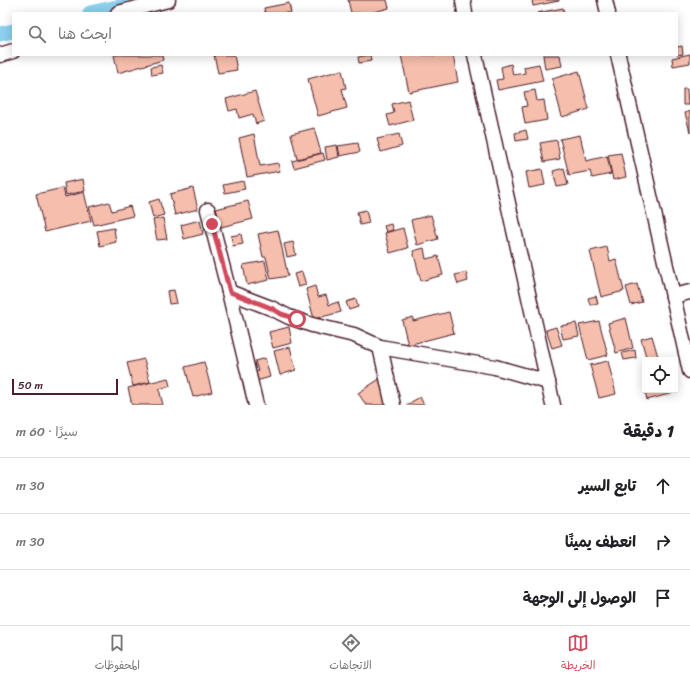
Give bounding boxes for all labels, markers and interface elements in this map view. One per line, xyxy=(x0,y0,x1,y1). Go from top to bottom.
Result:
search box xyxy=(12,12,678,56)
text: ابحث هنا xyxy=(58,21,112,47)
icon: search xyxy=(26,23,48,45)
route end xyxy=(203,215,221,233)
route start xyxy=(288,310,306,328)
map controls xyxy=(642,357,678,393)
button: locate xyxy=(642,357,678,393)
text: 50 m xyxy=(18,376,43,395)
scale bar xyxy=(12,377,118,396)
text: 1 دقيقة xyxy=(623,416,674,446)
text: سيرًا · 60 m xyxy=(16,420,78,443)
text: تابع السير xyxy=(579,473,636,499)
text: 30 m xyxy=(16,474,45,497)
icon: ahead xyxy=(652,475,674,497)
text: انعطف يمينًا xyxy=(565,529,636,555)
text: 30 m xyxy=(16,530,45,553)
icon: right xyxy=(652,531,674,553)
text: الوصول إلى الوجهة xyxy=(523,585,636,611)
icon: arrive xyxy=(652,587,674,609)
tab: المحفوظات xyxy=(95,632,140,675)
tab: الاتجاهات xyxy=(329,632,372,675)
tab: الخريطة xyxy=(561,632,595,675)

